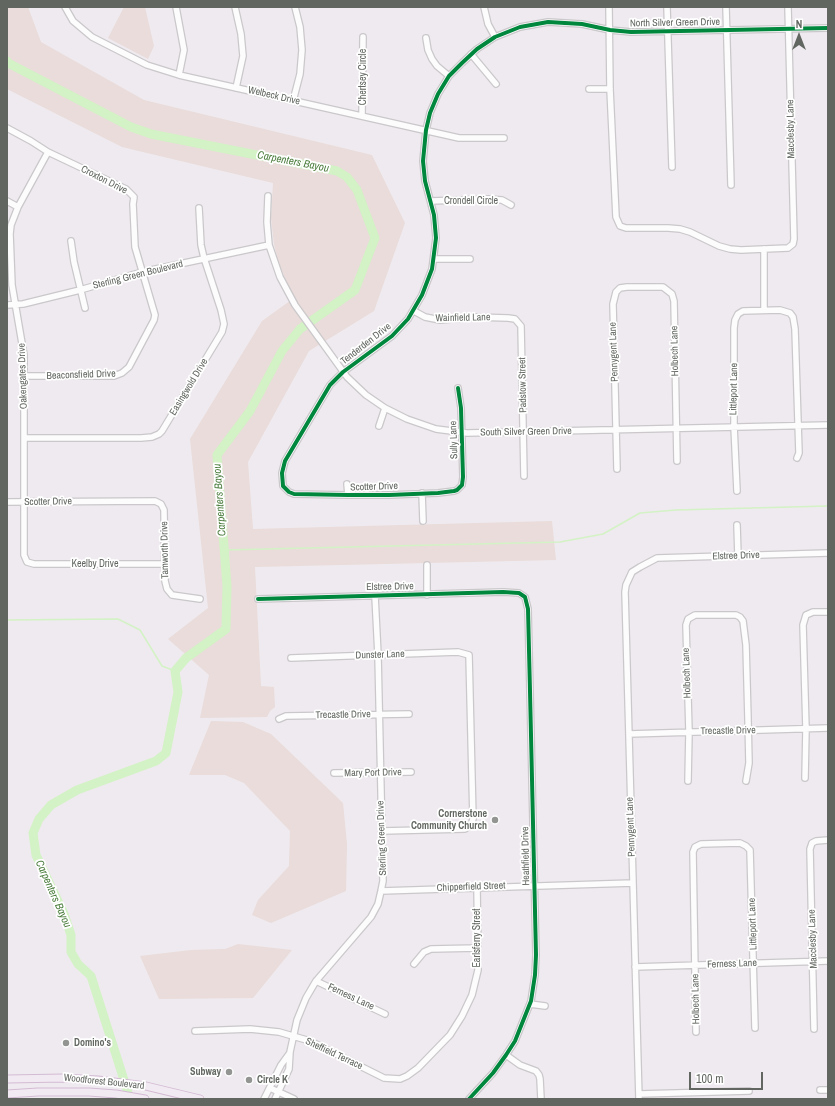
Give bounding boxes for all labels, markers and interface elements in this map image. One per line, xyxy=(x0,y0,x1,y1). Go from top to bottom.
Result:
street label: North Silver Green Drive xyxy=(630,16,720,30)
north arrow xyxy=(779,16,819,56)
text: N xyxy=(796,17,802,31)
street label: Chertsey Circle xyxy=(357,49,369,105)
street label: Welbeck Drive xyxy=(247,84,301,108)
street label: Macclesby Lane xyxy=(784,99,798,159)
water label: Carpenters Bayou xyxy=(256,149,330,175)
street label: Croxton Drive xyxy=(79,163,129,197)
street label: Crondell Circle xyxy=(444,195,498,207)
street label: Sterling Green Boulevard xyxy=(92,258,184,292)
street label: Wainfield Lane xyxy=(435,312,491,324)
street label: Tenderden Drive xyxy=(338,321,394,367)
street label: Pennygent Lane xyxy=(607,322,621,382)
street label: Holbech Lane xyxy=(669,326,681,376)
street label: Oakengates Drive xyxy=(16,343,30,409)
street label: Easingwold Drive xyxy=(167,356,211,418)
street label: Padstow Street xyxy=(517,357,529,413)
street label: Littleport Lane xyxy=(728,363,740,415)
street label: Beaconsfield Drive xyxy=(46,368,116,382)
street label: Sully Lane xyxy=(447,421,461,459)
street label: South Silver Green Drive xyxy=(480,425,572,439)
water label: Carpenters Bayou xyxy=(211,463,229,537)
street label: Scotter Drive xyxy=(350,480,398,494)
street label: Scotter Drive xyxy=(24,496,72,508)
street label: Tamworth Drive xyxy=(158,521,172,579)
street label: Elstree Drive xyxy=(712,549,760,563)
street label: Keelby Drive xyxy=(72,558,118,570)
street label: Elstree Drive xyxy=(366,581,414,593)
street label: Dunster Lane xyxy=(355,648,405,662)
street label: Holbech Lane xyxy=(680,648,694,698)
street label: Trecastle Drive xyxy=(315,709,371,721)
street label: Trecastle Drive xyxy=(700,725,756,737)
street label: Mary Port Drive xyxy=(344,766,402,780)
street label: Pennygent Lane xyxy=(624,797,638,857)
street label: Sterling Green Drive xyxy=(375,800,389,876)
place label: Cornerstone Community Church xyxy=(411,808,487,832)
marker: Cornerstone Community Church xyxy=(490,815,500,825)
street label: Heathfield Drive xyxy=(519,826,533,886)
water label: Carpenters Bayou xyxy=(32,858,74,930)
street label: Chipperfield Street xyxy=(436,880,506,894)
street label: Littleport Lane xyxy=(746,898,760,950)
street label: Earlsferry Street xyxy=(471,908,483,968)
street label: Macclesby Lane xyxy=(806,909,820,969)
street label: Ferness Lane xyxy=(707,957,757,971)
street label: Holbech Lane xyxy=(690,974,702,1024)
street label: Ferness Lane xyxy=(326,981,376,1013)
street label: Sheffield Terrace xyxy=(303,1035,365,1073)
place label: Domino's xyxy=(74,1037,111,1049)
marker: Domino's xyxy=(61,1038,71,1048)
scale bar xyxy=(691,1064,765,1090)
place label: Subway xyxy=(190,1066,221,1078)
marker: Subway xyxy=(224,1067,234,1077)
text: 100 m xyxy=(696,1071,723,1087)
street label: Woodforest Boulevard xyxy=(63,1072,145,1092)
place label: Circle K xyxy=(257,1074,288,1086)
marker: Circle K xyxy=(244,1075,254,1085)

